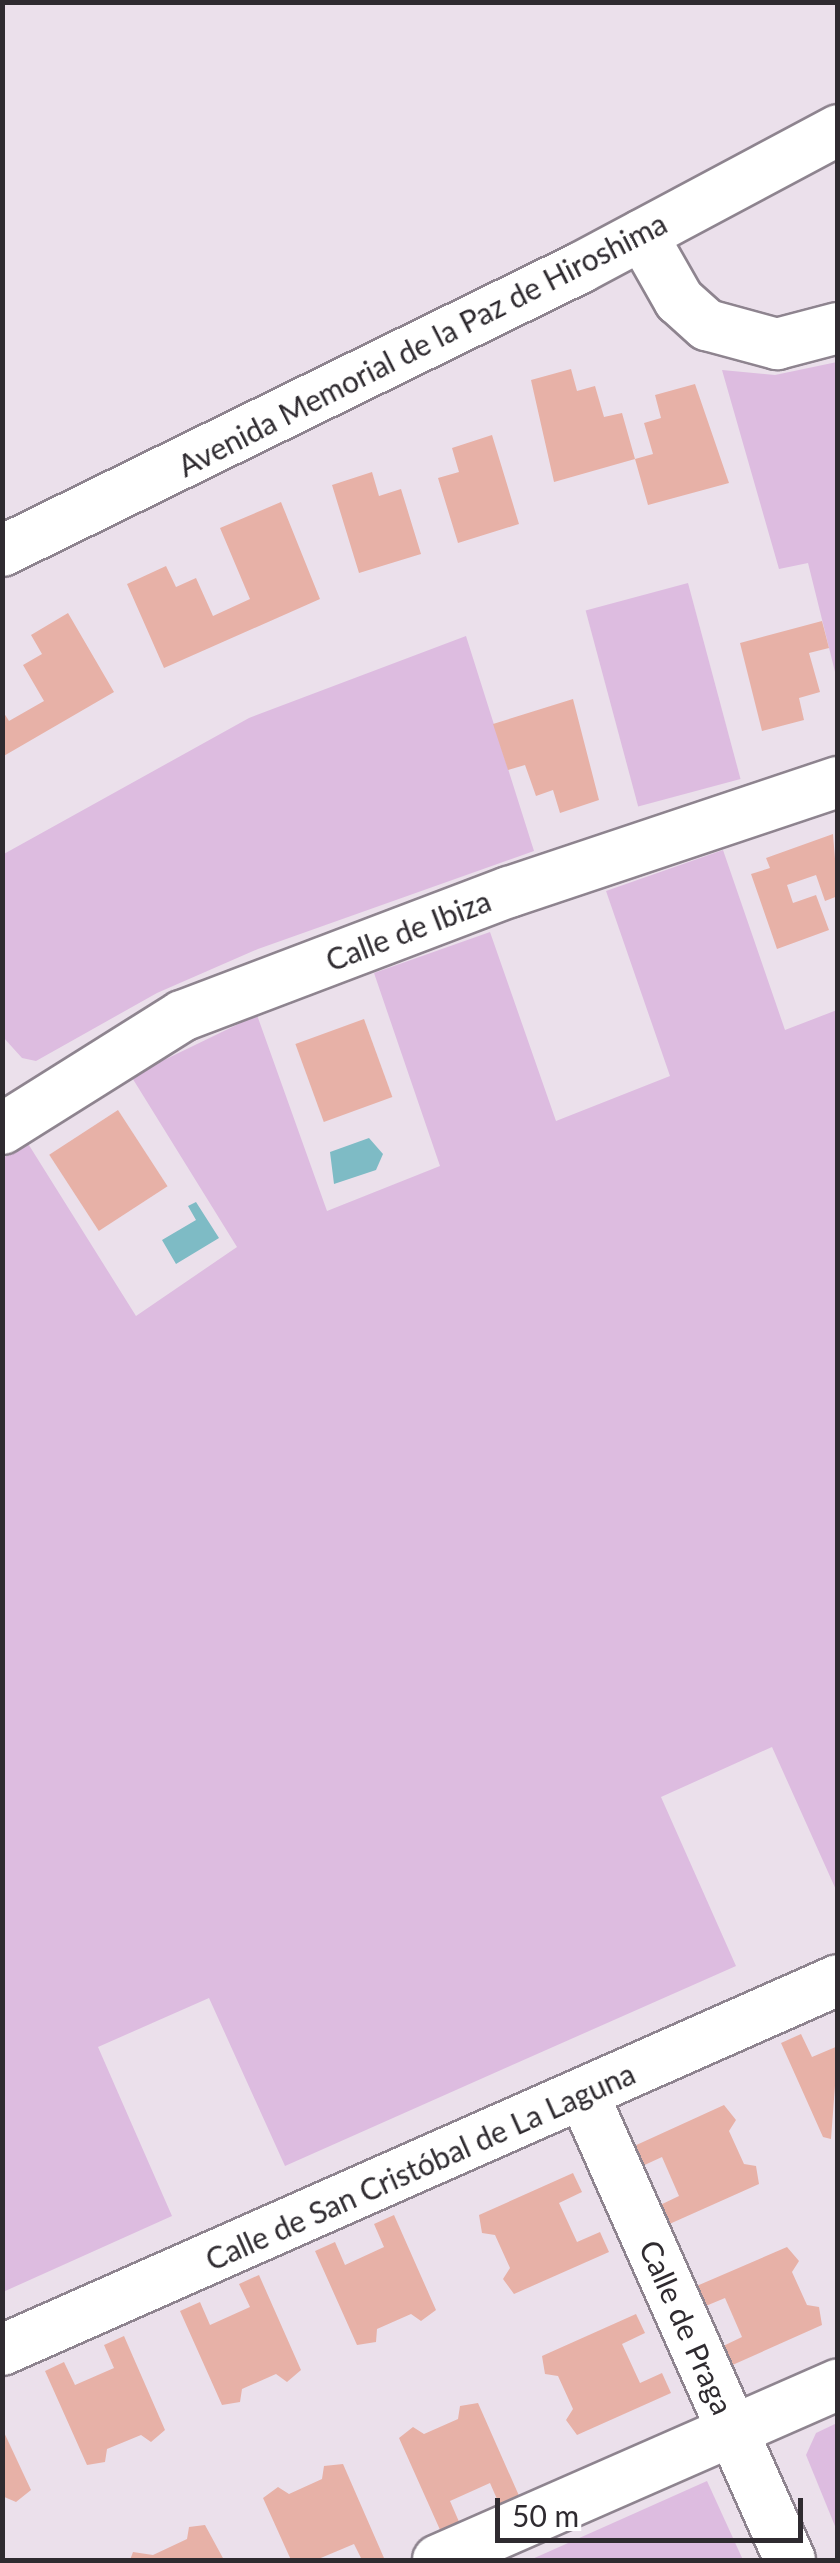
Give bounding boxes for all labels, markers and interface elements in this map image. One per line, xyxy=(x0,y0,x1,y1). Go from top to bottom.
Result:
street label: Avenida Memorial de la Paz de Hiroshima xyxy=(172,205,672,483)
street label: Calle de Ibiza xyxy=(321,882,495,978)
street label: Calle de San Cristóbal de La Laguna xyxy=(200,2055,640,2277)
street label: Calle de Praga xyxy=(633,2234,741,2420)
scale bar xyxy=(500,2478,808,2540)
text: 50 m xyxy=(512,2497,579,2533)

